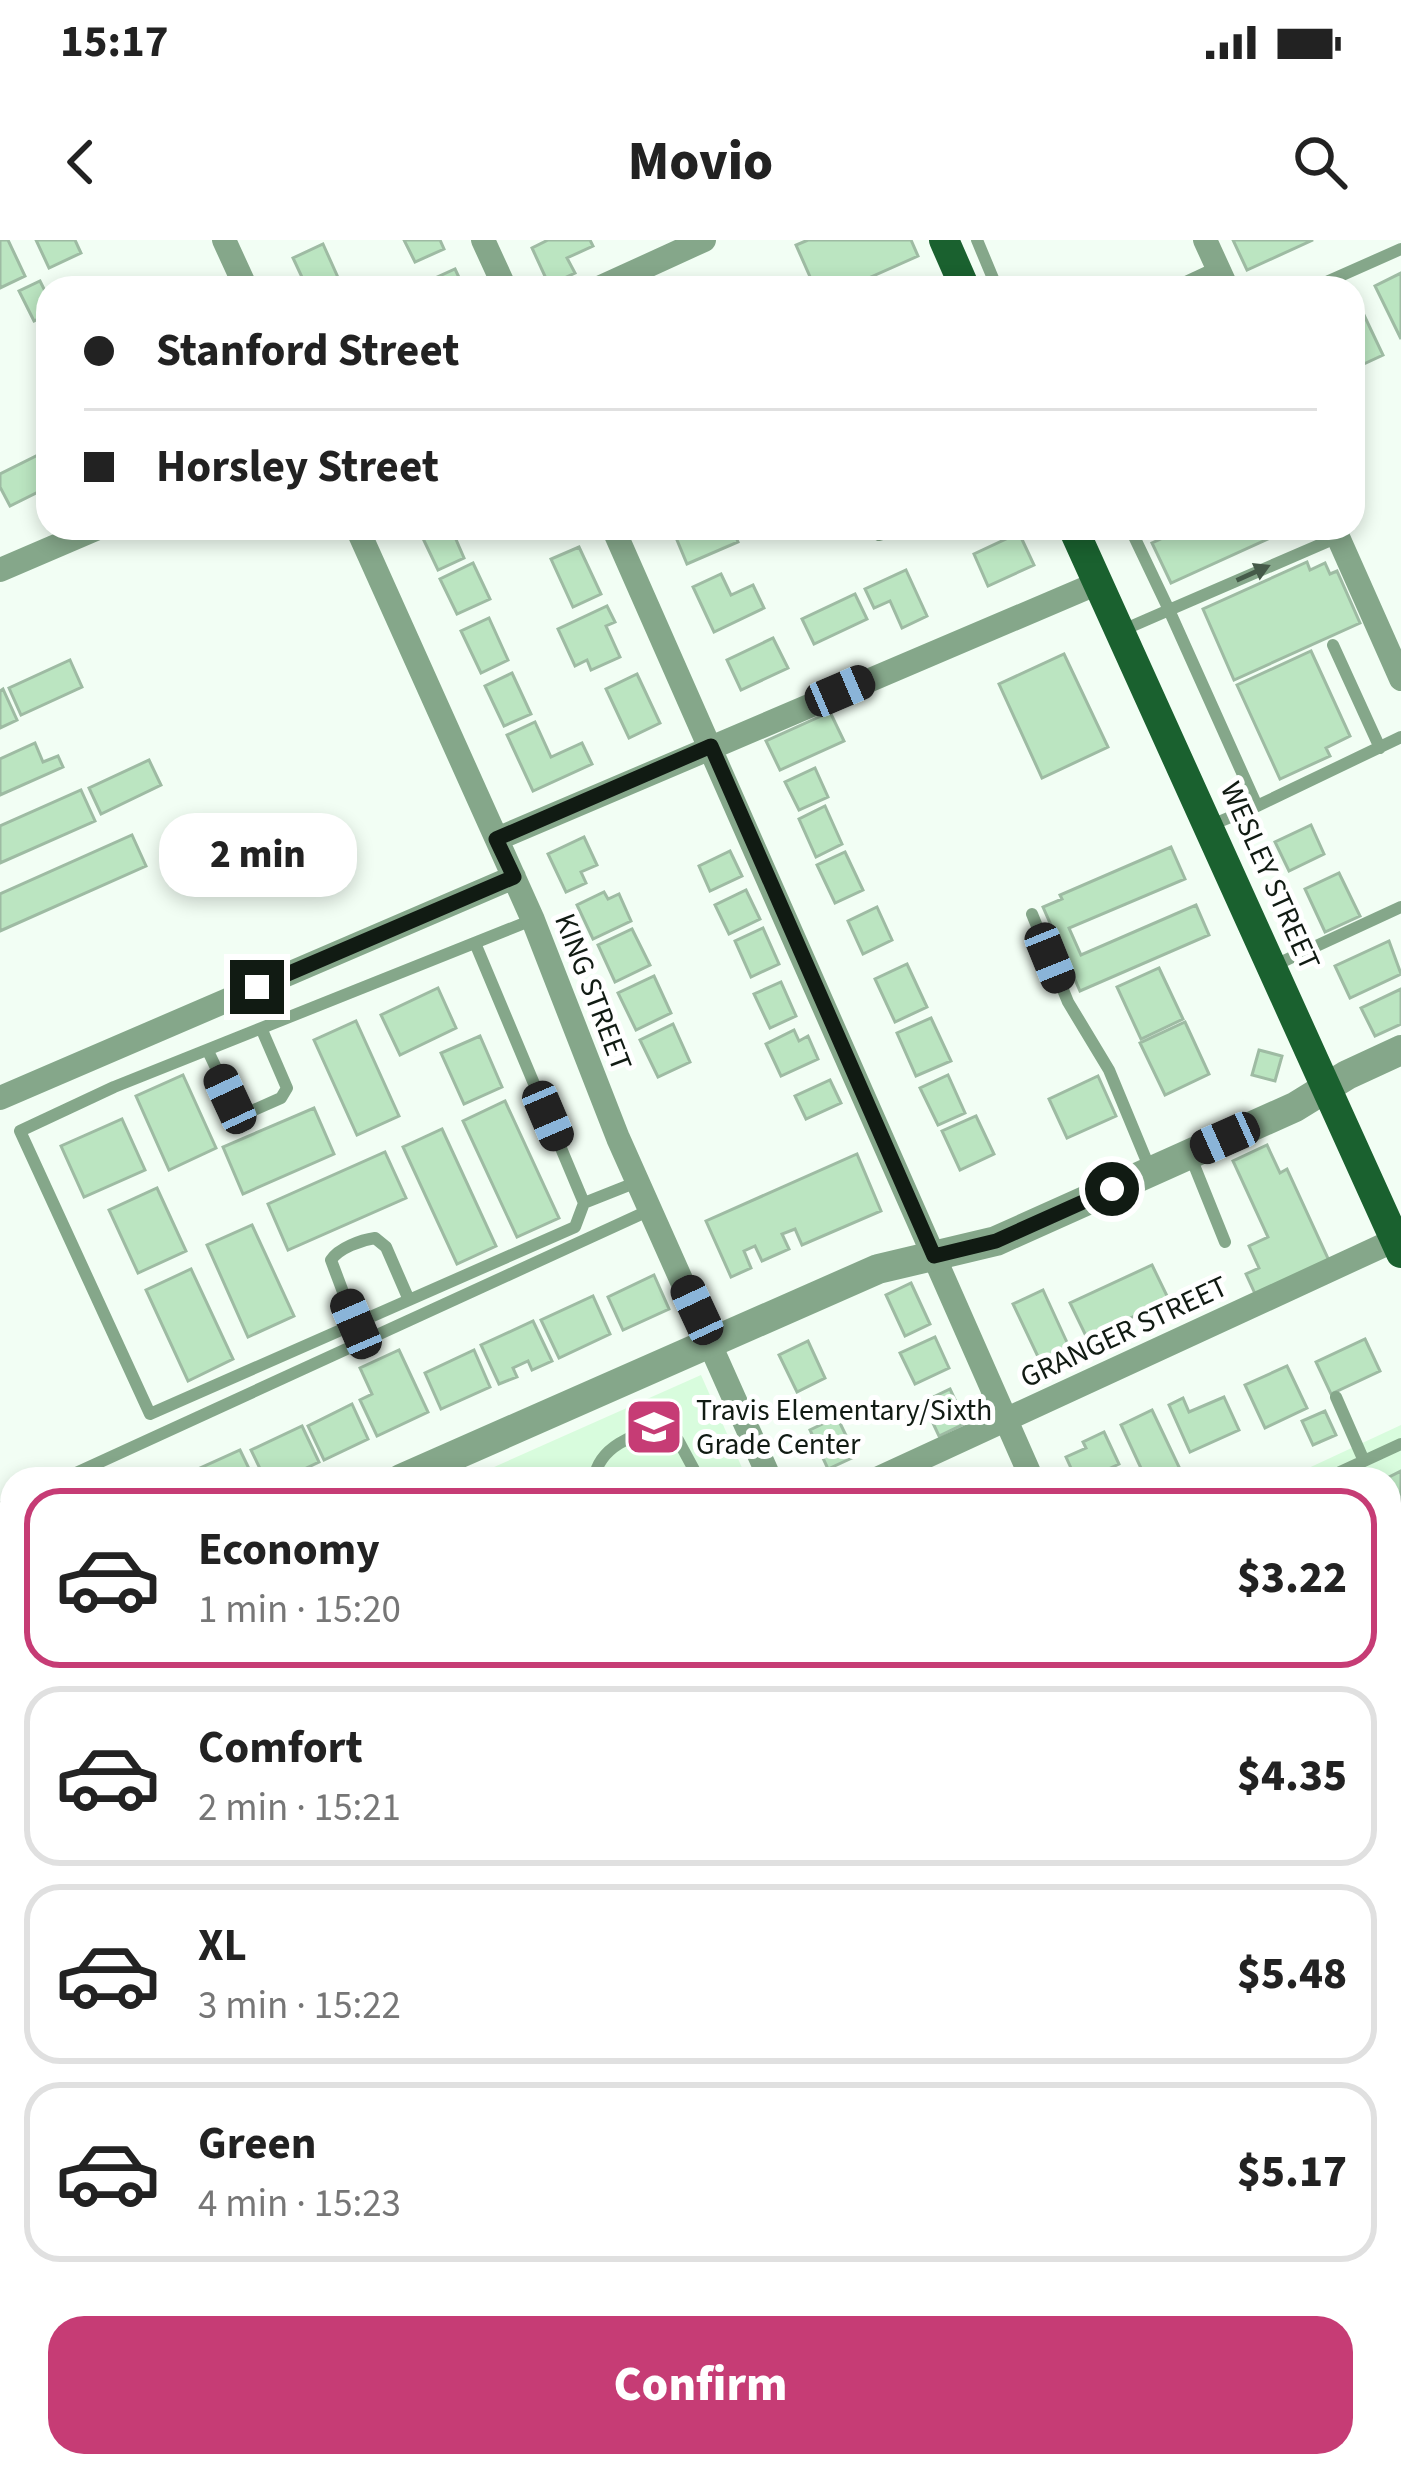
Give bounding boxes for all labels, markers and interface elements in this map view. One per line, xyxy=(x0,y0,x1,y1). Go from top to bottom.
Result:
text: 15:17 xyxy=(60,10,169,74)
text: Movio xyxy=(628,124,773,201)
icon: back xyxy=(48,129,114,195)
icon: search xyxy=(1287,129,1353,195)
text: Stanford Street xyxy=(156,319,460,383)
text: Horsley Street xyxy=(156,435,439,499)
one-way arrow xyxy=(1236,563,1271,583)
car xyxy=(800,660,880,722)
street label: WESLEY STREET xyxy=(1209,775,1331,977)
callout: 2 min xyxy=(158,813,356,897)
text: 2 min xyxy=(210,827,306,883)
street label: KING STREET xyxy=(543,907,643,1077)
car xyxy=(1020,918,1080,998)
route end xyxy=(230,960,284,1014)
car xyxy=(198,1059,262,1139)
car xyxy=(517,1076,579,1156)
car xyxy=(1185,1107,1265,1169)
route start xyxy=(1085,1162,1139,1216)
street label: GRANGER STREET xyxy=(1013,1265,1235,1399)
car xyxy=(665,1270,729,1350)
car xyxy=(325,1284,387,1364)
place label: Travis Elementary/Sixth Grade Center xyxy=(696,1389,992,1466)
school or university icon: Travis Elementary/Sixth Grade Center xyxy=(623,1396,685,1458)
text: Economy xyxy=(198,1518,380,1582)
icon: car xyxy=(54,1524,162,1632)
text: $3.22 xyxy=(1237,1546,1347,1610)
text: 1 min · 15:20 xyxy=(198,1582,401,1638)
text: Comfort xyxy=(198,1716,363,1780)
icon: car xyxy=(54,1722,162,1830)
text: $4.35 xyxy=(1237,1744,1347,1808)
text: 2 min · 15:21 xyxy=(198,1780,401,1836)
text: XL xyxy=(198,1914,247,1978)
icon: car xyxy=(54,1920,162,2028)
text: $5.48 xyxy=(1237,1942,1347,2006)
text: 3 min · 15:22 xyxy=(198,1978,401,2034)
text: Green xyxy=(198,2112,317,2176)
icon: car xyxy=(54,2118,162,2226)
text: $5.17 xyxy=(1237,2140,1347,2204)
text: 4 min · 15:23 xyxy=(198,2176,401,2232)
button: Confirm xyxy=(48,2316,1353,2454)

